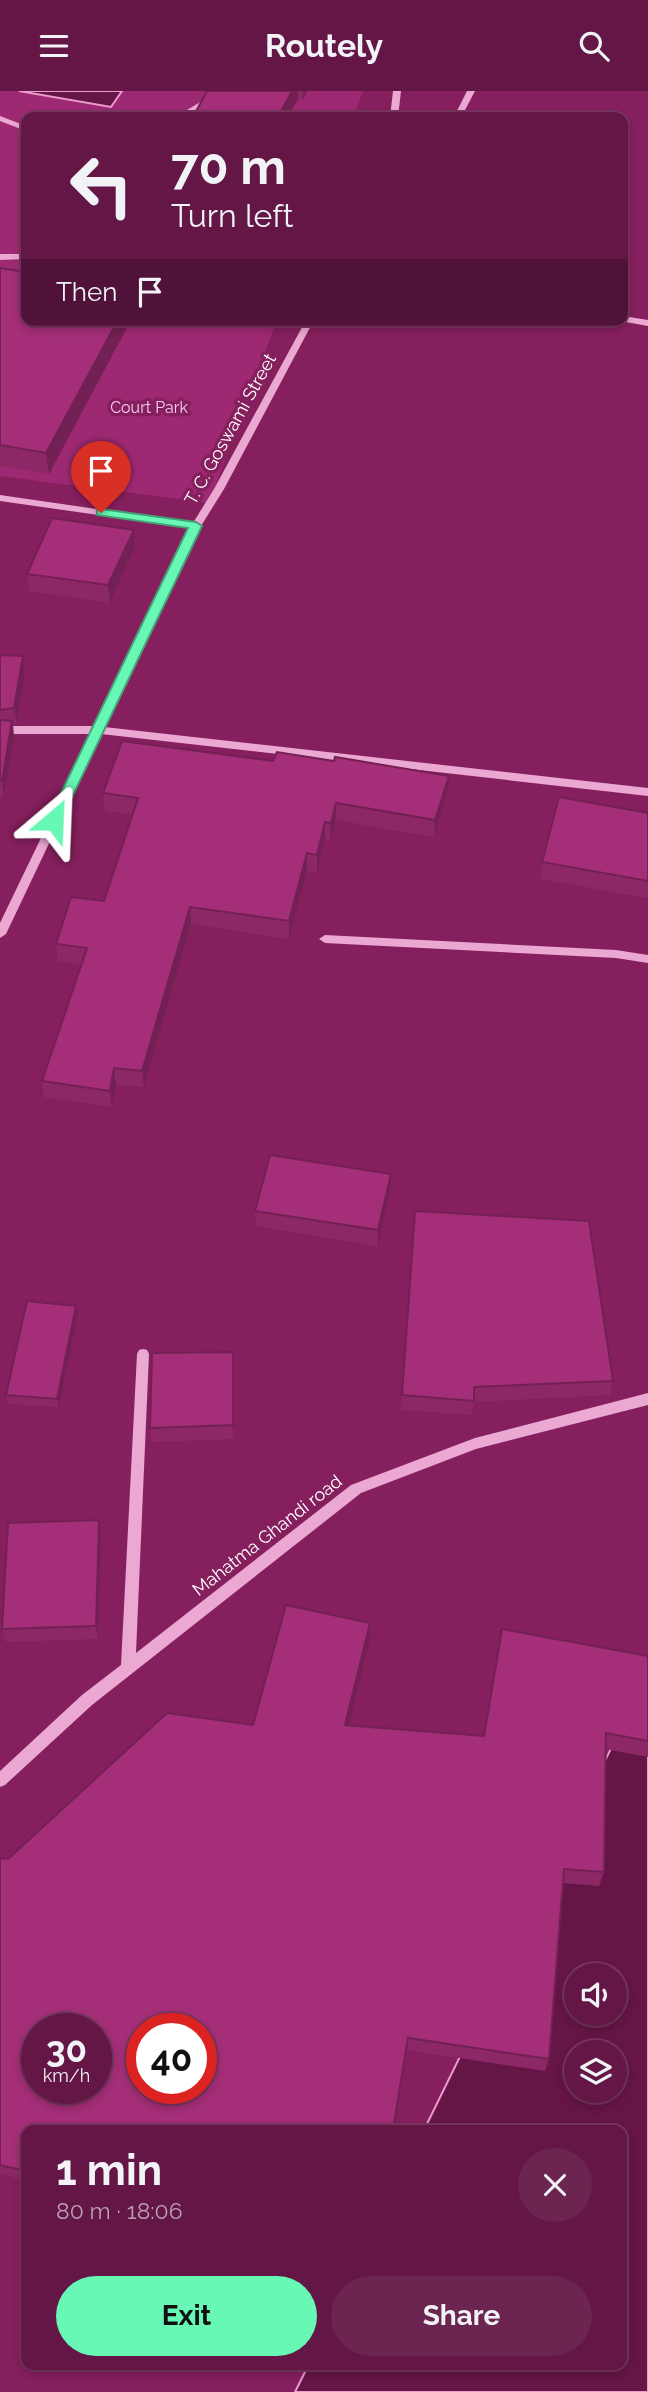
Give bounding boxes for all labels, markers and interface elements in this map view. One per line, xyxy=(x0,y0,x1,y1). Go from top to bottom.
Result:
icon: menu xyxy=(35,27,73,65)
text: Routely xyxy=(265,27,383,64)
icon: search xyxy=(575,27,613,65)
text: 70 m xyxy=(171,138,286,195)
icon: left xyxy=(56,140,147,231)
text: Turn left xyxy=(171,197,293,234)
icon: arrive xyxy=(131,273,169,311)
text: Then xyxy=(56,277,117,307)
street label: T. C. Goswami Street xyxy=(180,350,280,508)
park label: Court Park xyxy=(110,398,188,417)
pin xyxy=(71,441,131,513)
icon: arrive xyxy=(82,452,120,490)
position arrow xyxy=(17,783,91,857)
street label: Mahatma Ghandi road xyxy=(188,1470,346,1600)
map controls xyxy=(564,1963,627,2103)
button: sound xyxy=(564,1963,627,2026)
speed limit sign: 40 xyxy=(126,2013,217,2104)
text: 30 xyxy=(46,2029,87,2070)
button: layers xyxy=(564,2040,627,2103)
text: km/h xyxy=(43,2065,90,2086)
text: 1 min xyxy=(56,2146,162,2195)
button: close xyxy=(518,2148,592,2222)
text: 80 m · 18:06 xyxy=(56,2197,183,2224)
button: Exit xyxy=(56,2276,317,2356)
button: Share xyxy=(331,2276,592,2356)

